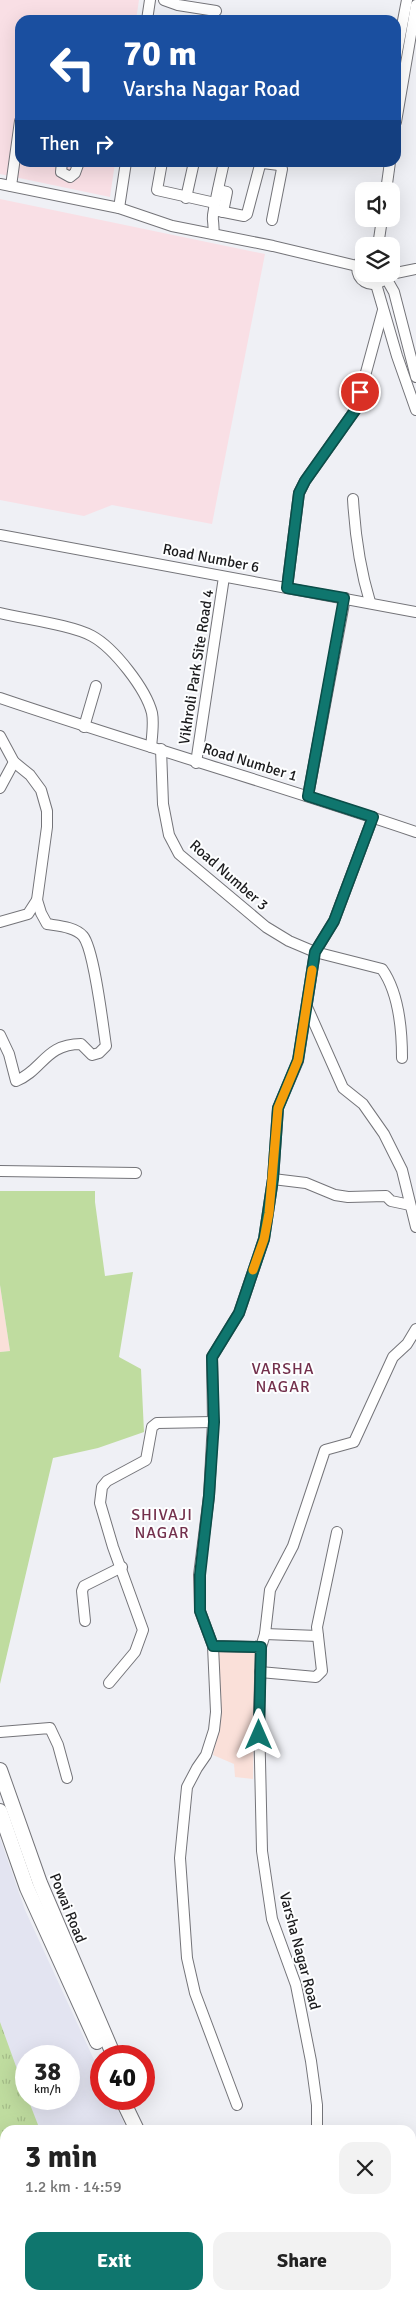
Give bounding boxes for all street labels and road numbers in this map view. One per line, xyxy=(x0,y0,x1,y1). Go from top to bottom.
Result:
street label: Road Number 6 xyxy=(161,540,261,576)
street label: Vikhroli Park Site Road 4 xyxy=(175,588,217,746)
street label: Road Number 1 xyxy=(200,739,300,785)
street label: Road Number 3 xyxy=(186,836,272,914)
street label: Powai Road xyxy=(46,1871,90,1946)
street label: Varsha Nagar Road xyxy=(276,1890,324,2012)

